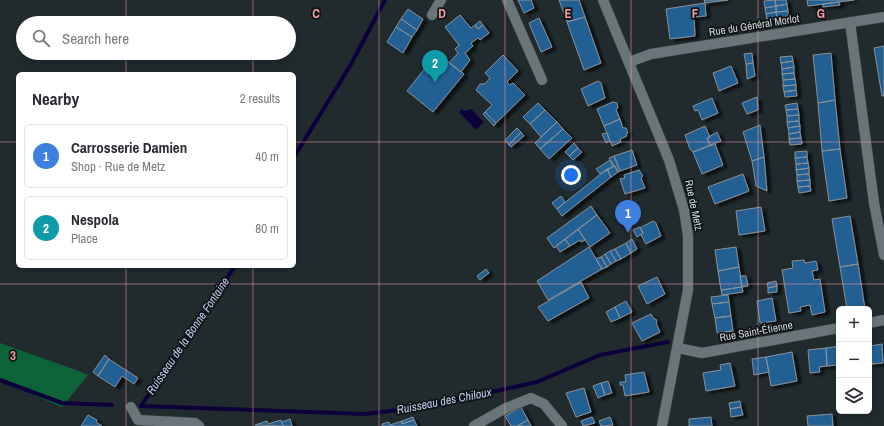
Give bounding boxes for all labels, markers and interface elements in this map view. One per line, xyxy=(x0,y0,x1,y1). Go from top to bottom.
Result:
text: C xyxy=(312,5,320,22)
text: D xyxy=(438,5,446,22)
text: E xyxy=(564,5,572,22)
text: F xyxy=(692,5,699,22)
text: G xyxy=(817,5,825,22)
street label: Rue du Général Morlot xyxy=(708,11,801,39)
search box xyxy=(16,16,296,60)
icon: search xyxy=(30,27,52,49)
text: Search here xyxy=(62,28,129,49)
pin: 2 xyxy=(422,50,448,83)
text: Nearby xyxy=(32,87,79,110)
text: 2 results xyxy=(240,90,280,107)
text: Carrosserie Damien xyxy=(71,137,187,158)
text: 1 xyxy=(43,148,49,165)
text: 40 m xyxy=(255,148,279,165)
text: Shop · Rue de Metz xyxy=(71,158,165,175)
your location xyxy=(561,165,581,185)
street label: Rue de Metz xyxy=(682,179,706,232)
pin: 1 xyxy=(615,200,641,233)
text: Nespola xyxy=(71,209,119,230)
text: 2 xyxy=(43,220,49,237)
text: 80 m xyxy=(255,220,279,237)
text: Place xyxy=(71,230,98,247)
water label: Ruisseau de la Bonne Fontaine xyxy=(143,274,234,398)
map controls xyxy=(836,306,872,414)
button: + xyxy=(836,306,872,342)
street label: Rue Saint-Étienne xyxy=(718,318,794,344)
button: − xyxy=(836,342,872,378)
text: 3 xyxy=(10,347,16,364)
button: layers xyxy=(836,378,872,414)
water label: Ruisseau des Chiloux xyxy=(395,384,494,418)

